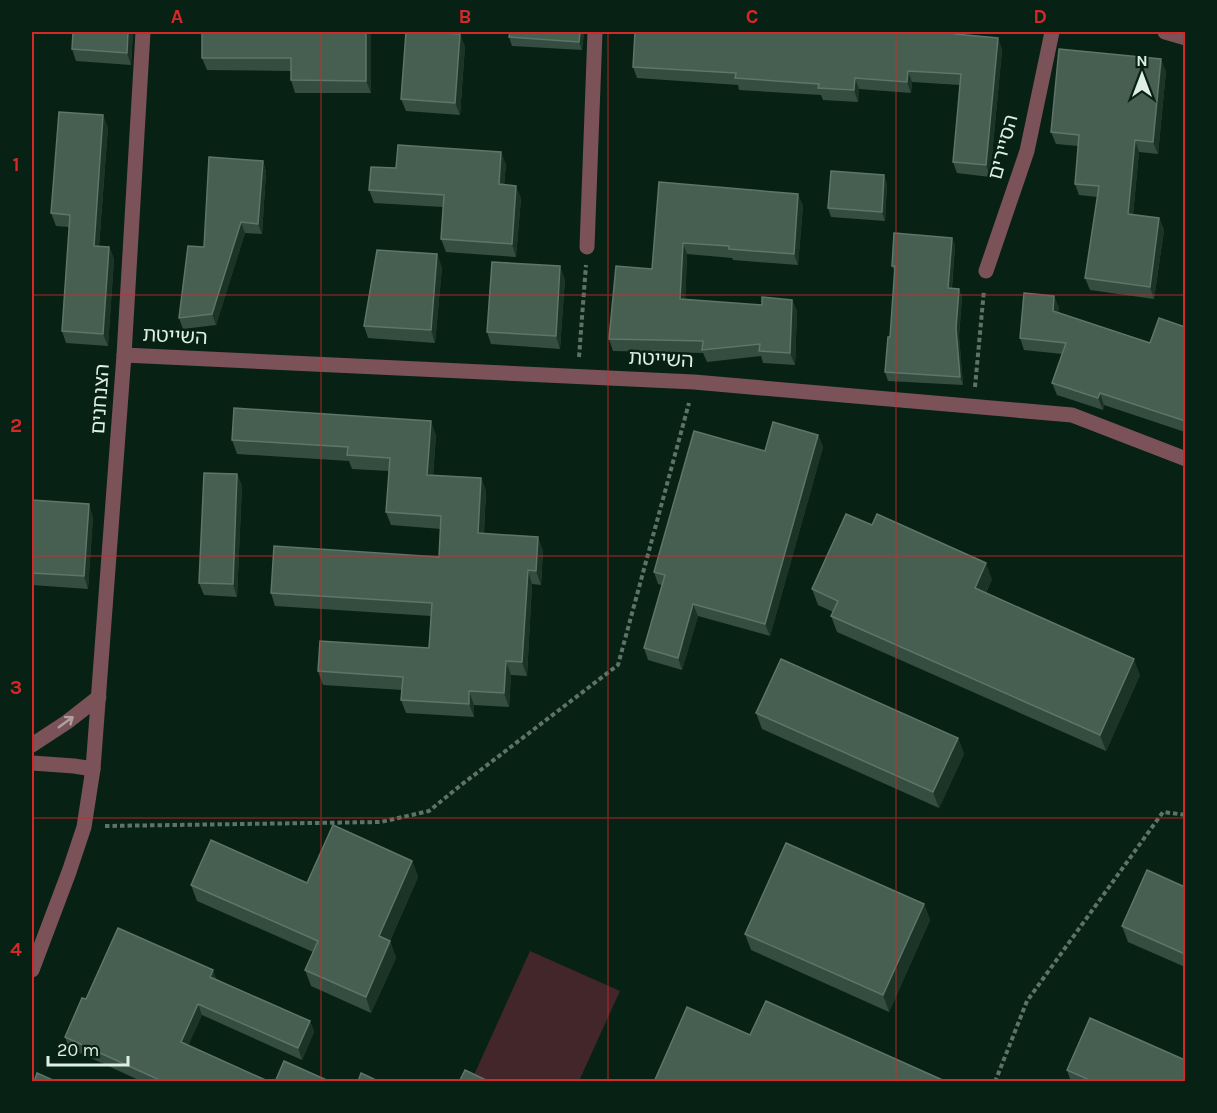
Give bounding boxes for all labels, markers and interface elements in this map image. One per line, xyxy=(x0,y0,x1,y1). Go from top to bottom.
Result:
text: A xyxy=(171,5,184,28)
text: B xyxy=(459,5,471,28)
text: C xyxy=(746,5,758,28)
text: D xyxy=(1033,5,1047,28)
north arrow xyxy=(1112,45,1172,105)
text: N xyxy=(1136,51,1148,70)
street label: הסיירים xyxy=(983,112,1023,182)
text: 1 xyxy=(12,153,20,176)
street label: השייטת xyxy=(142,323,208,349)
street label: השייטת xyxy=(628,346,694,372)
street label: הצנחנים xyxy=(86,363,114,435)
text: 2 xyxy=(10,414,22,437)
text: 3 xyxy=(10,676,22,699)
one-way arrow xyxy=(58,716,74,728)
text: 4 xyxy=(10,938,22,961)
scale bar xyxy=(48,1029,128,1067)
text: 20 m xyxy=(57,1039,99,1061)

